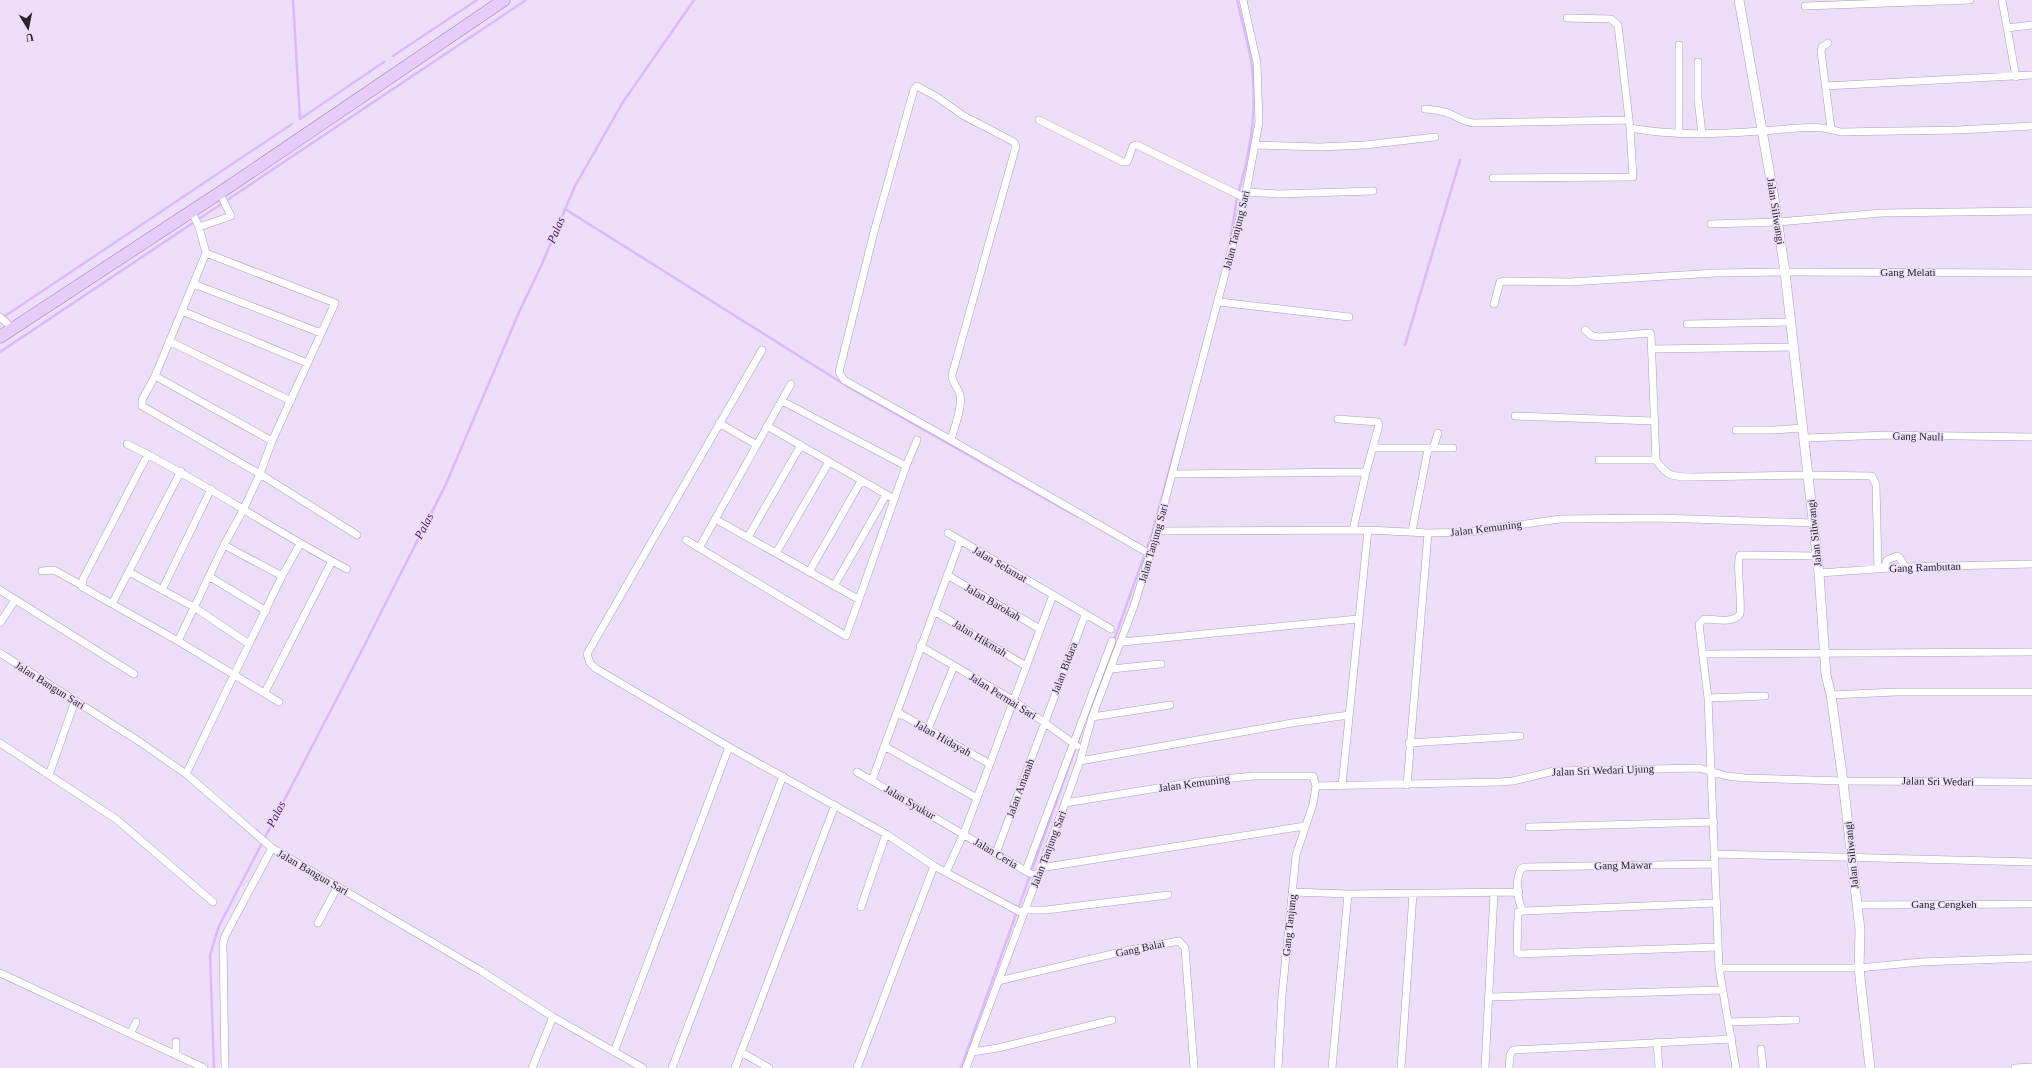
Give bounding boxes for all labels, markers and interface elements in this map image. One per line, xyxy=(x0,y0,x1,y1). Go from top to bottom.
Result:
north arrow xyxy=(8,8,48,48)
text: U xyxy=(25,31,35,44)
street label: Jalan Siliwangi xyxy=(1765,177,1787,245)
street label: Jalan Tanjung Sari xyxy=(1220,189,1252,271)
water label: Palas xyxy=(544,214,568,246)
street label: Gang Melati xyxy=(1880,266,1936,278)
street label: Gang Nauli xyxy=(1892,430,1944,442)
street label: Jalan Siliwangi xyxy=(1805,499,1823,567)
street label: Jalan Tanjung Sari xyxy=(1136,502,1170,584)
water label: Palas xyxy=(411,510,437,542)
street label: Jalan Kemuning xyxy=(1450,518,1523,538)
street label: Jalan Selamat xyxy=(971,544,1029,584)
street label: Gang Rambutan xyxy=(1889,560,1962,574)
street label: Jalan Barokah xyxy=(963,581,1024,623)
street label: Jalan Hikmah xyxy=(951,617,1010,659)
street label: Jalan Bidara xyxy=(1049,640,1079,696)
street label: Jalan Bangun Sari xyxy=(13,659,87,711)
street label: Jalan Permai Sari xyxy=(967,671,1039,721)
street label: Jalan Hidayah xyxy=(913,718,974,759)
street label: Jalan Amanah xyxy=(1004,756,1036,819)
street label: Jalan Sri Wedari Ujung xyxy=(1552,762,1655,778)
street label: Jalan Kemuning xyxy=(1158,772,1231,794)
street label: Jalan Sri Wedari xyxy=(1902,774,1974,788)
street label: Jalan Syukur xyxy=(882,783,938,822)
water label: Palas xyxy=(263,798,289,830)
street label: Jalan Tanjung Sari xyxy=(1028,809,1068,889)
street label: Jalan Siliwangi xyxy=(1842,821,1860,889)
street label: Jalan Ceria xyxy=(972,835,1020,871)
street label: Jalan Bangun Sari xyxy=(275,847,351,897)
street label: Gang Mawar xyxy=(1594,858,1652,872)
street label: Gang Tanjung xyxy=(1280,893,1298,957)
street label: Gang Cengkeh xyxy=(1911,898,1977,910)
street label: Gang Balai xyxy=(1114,937,1166,959)

